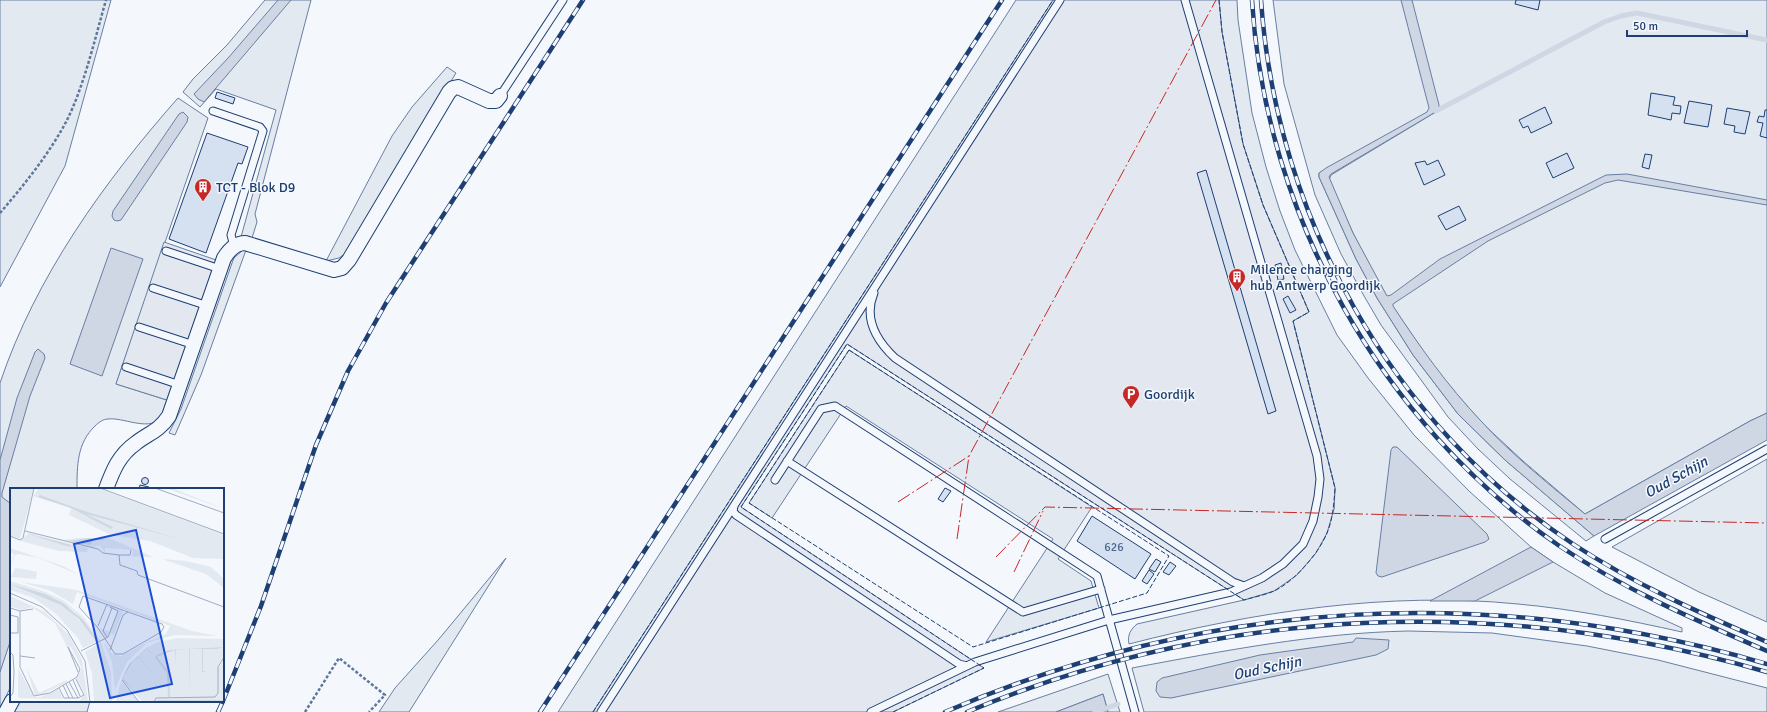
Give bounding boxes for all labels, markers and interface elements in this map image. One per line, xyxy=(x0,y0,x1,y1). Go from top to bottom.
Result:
scale bar xyxy=(1627,12,1747,38)
text: 50 m xyxy=(1633,19,1658,34)
building icon: TCT - Blok D9 xyxy=(193,177,213,202)
place label: TCT - Blok D9 xyxy=(216,179,295,196)
place label: Milence charging hub Antwerp Goordijk xyxy=(1250,261,1380,294)
building icon: Milence charging hub Antwerp Goordijk xyxy=(1227,267,1247,292)
parking icon: Goordijk xyxy=(1121,384,1141,409)
place label: Goordijk xyxy=(1144,386,1195,403)
water label: Oud Schijn xyxy=(1641,452,1711,502)
inset map xyxy=(10,488,224,702)
house number: 626 xyxy=(1104,540,1124,555)
water label: Oud Schijn xyxy=(1231,652,1304,684)

